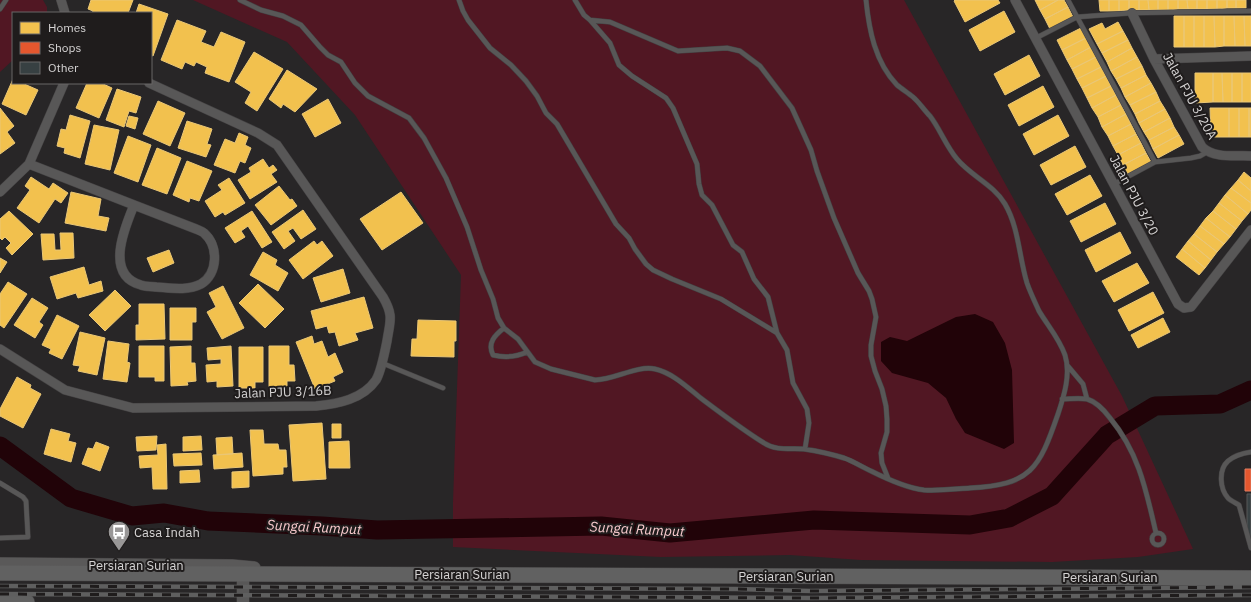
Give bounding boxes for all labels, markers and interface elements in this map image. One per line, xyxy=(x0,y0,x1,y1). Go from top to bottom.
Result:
legend xyxy=(12,12,152,84)
text: Homes xyxy=(48,20,86,35)
text: Shops xyxy=(48,40,81,55)
street label: Jalan PJU 3/20A xyxy=(1159,49,1221,143)
text: Other xyxy=(48,60,79,75)
street label: Jalan PJU 3/20 xyxy=(1106,152,1162,238)
street label: Jalan PJU 3/16B xyxy=(234,382,332,402)
water label: Sungai Rumput xyxy=(266,516,362,538)
water label: Sungai Rumput xyxy=(589,518,685,540)
bus stop icon: Casa Indah xyxy=(106,519,132,552)
place label: Casa Indah xyxy=(134,524,200,541)
street label: Persiaran Surian xyxy=(88,557,184,574)
street label: Persiaran Surian xyxy=(414,566,510,583)
street label: Persiaran Surian xyxy=(738,568,834,585)
street label: Persiaran Surian xyxy=(1062,569,1158,586)

